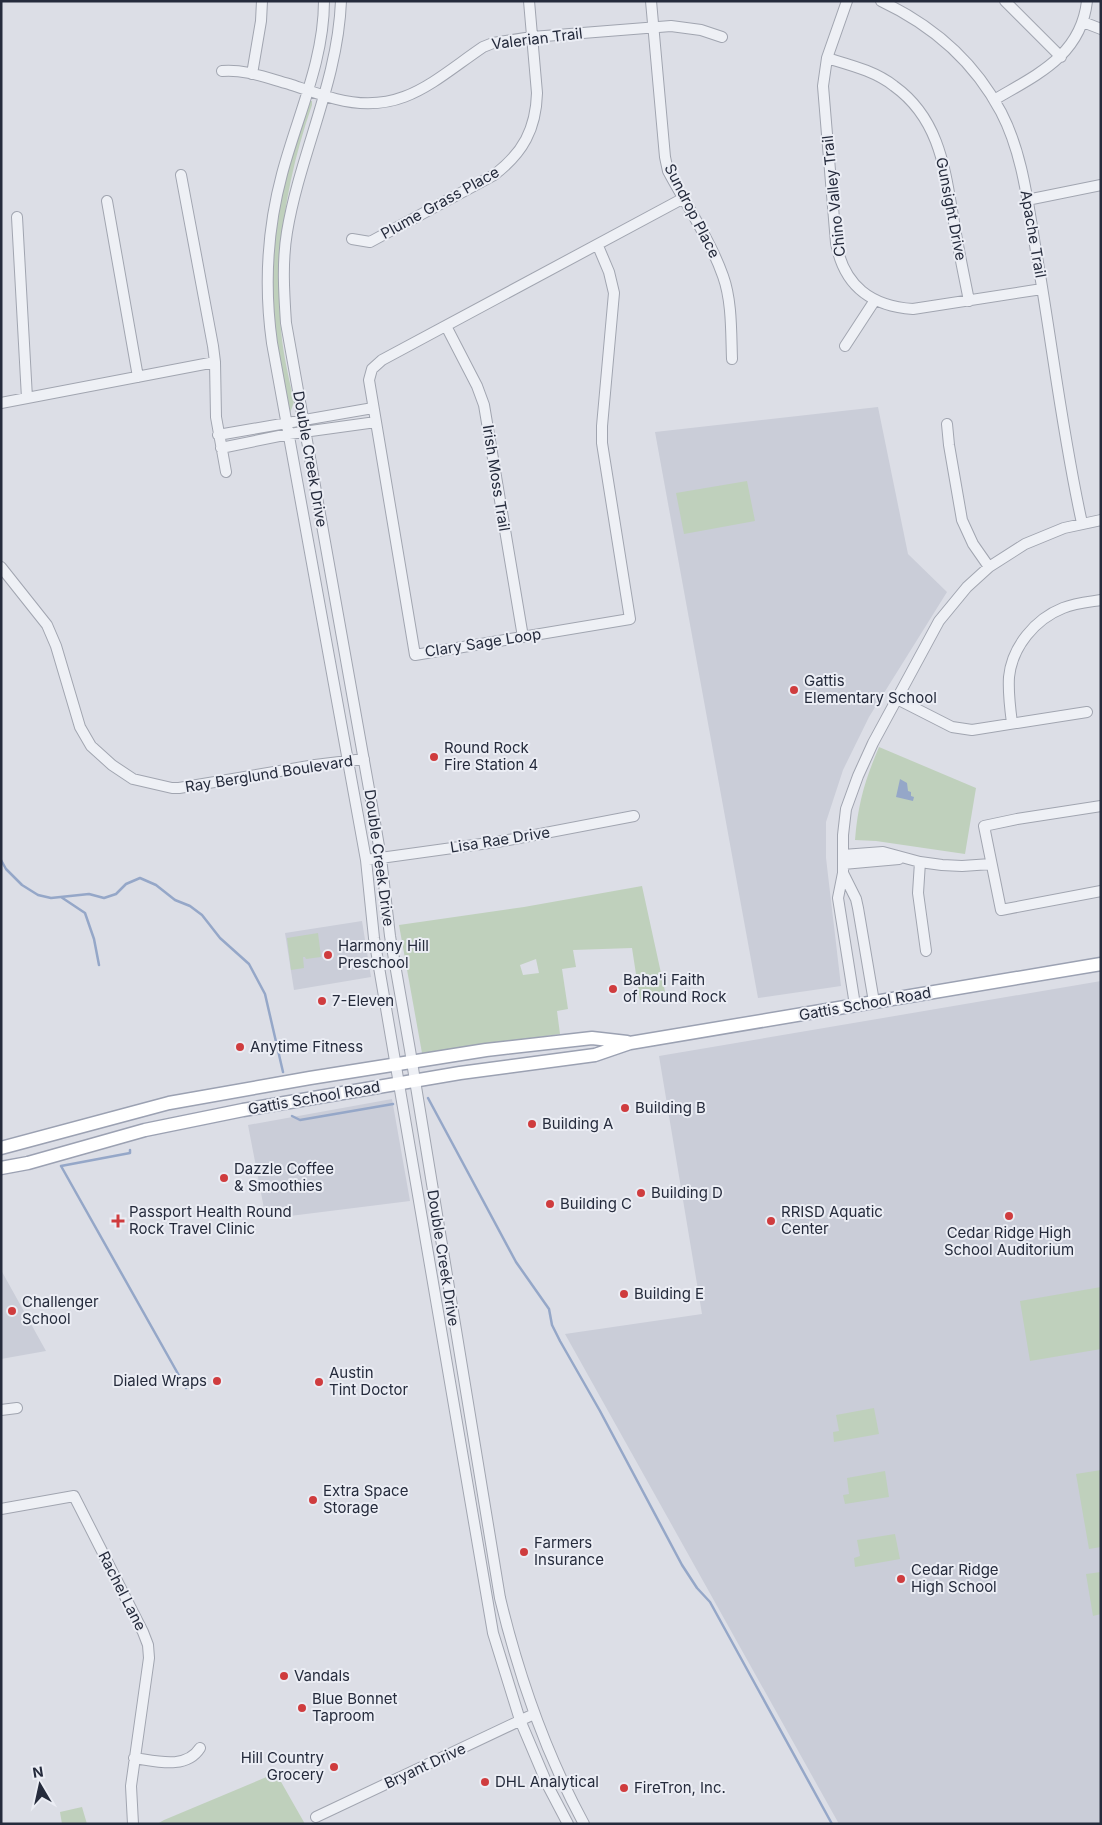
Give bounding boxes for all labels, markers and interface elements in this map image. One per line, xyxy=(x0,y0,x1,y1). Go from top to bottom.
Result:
street label: Valerian Trail xyxy=(490,23,584,54)
street label: Chino Valley Trail xyxy=(818,134,849,258)
street label: Gunsight Drive xyxy=(932,156,971,262)
street label: Sundrop Place xyxy=(661,160,724,261)
street label: Plume Grass Place xyxy=(377,162,502,243)
street label: Apache Trail xyxy=(1016,189,1051,279)
street label: Double Creek Drive xyxy=(289,389,332,529)
street label: Irish Moss Trail xyxy=(479,423,514,532)
street label: Clary Sage Loop xyxy=(423,624,542,661)
place label: Gattis Elementary School xyxy=(804,671,937,707)
marker: Gattis Elementary School xyxy=(788,684,800,696)
place label: Round Rock Fire Station 4 xyxy=(444,738,538,774)
street label: Ray Berglund Boulevard xyxy=(184,751,354,796)
marker: Round Rock Fire Station 4 xyxy=(428,751,440,763)
street label: Double Creek Drive xyxy=(360,788,399,928)
street label: Lisa Rae Drive xyxy=(449,822,551,857)
place label: Harmony Hill Preschool xyxy=(338,936,429,972)
marker: Harmony Hill Preschool xyxy=(322,949,334,961)
place label: Baha'i Faith of Round Rock xyxy=(623,970,727,1006)
marker: Baha'i Faith of Round Rock xyxy=(607,983,619,995)
street label: Gattis School Road xyxy=(797,983,933,1024)
place label: 7-Eleven xyxy=(332,991,394,1010)
marker: 7-Eleven xyxy=(316,995,328,1007)
place label: Anytime Fitness xyxy=(250,1037,363,1056)
marker: Anytime Fitness xyxy=(234,1041,246,1053)
street label: Gattis School Road xyxy=(246,1077,382,1118)
place label: Building B xyxy=(635,1098,706,1117)
marker: Building B xyxy=(619,1102,631,1114)
place label: Building A xyxy=(542,1114,613,1133)
marker: Building A xyxy=(526,1118,538,1130)
place label: Dazzle Coffee & Smoothies xyxy=(234,1159,334,1195)
marker: Dazzle Coffee & Smoothies xyxy=(218,1172,230,1184)
place label: Building D xyxy=(651,1183,723,1202)
marker: Building D xyxy=(635,1187,647,1199)
street label: Double Creek Drive xyxy=(423,1188,464,1328)
place label: Building C xyxy=(560,1194,632,1213)
marker: Building C xyxy=(544,1198,556,1210)
place label: Passport Health Round Rock Travel Clinic xyxy=(129,1202,292,1238)
place label: RRISD Aquatic Center xyxy=(781,1202,883,1238)
marker: Cedar Ridge High School Auditorium xyxy=(1003,1210,1015,1222)
marker: Passport Health Round Rock Travel Clinic xyxy=(111,1214,125,1228)
marker: RRISD Aquatic Center xyxy=(765,1215,777,1227)
place label: Cedar Ridge High School Auditorium xyxy=(944,1223,1074,1259)
place label: Building E xyxy=(634,1284,704,1303)
marker: Building E xyxy=(618,1288,630,1300)
place label: Challenger School xyxy=(22,1292,99,1328)
marker: Challenger School xyxy=(6,1305,18,1317)
place label: Austin Tint Doctor xyxy=(329,1363,408,1399)
place label: Dialed Wraps xyxy=(113,1371,207,1390)
marker: Dialed Wraps xyxy=(211,1375,223,1387)
marker: Austin Tint Doctor xyxy=(313,1376,325,1388)
place label: Extra Space Storage xyxy=(323,1481,408,1517)
marker: Extra Space Storage xyxy=(307,1494,319,1506)
place label: Farmers Insurance xyxy=(534,1533,604,1569)
marker: Farmers Insurance xyxy=(518,1546,530,1558)
street label: Rachel Lane xyxy=(94,1548,151,1634)
place label: Cedar Ridge High School xyxy=(911,1560,999,1596)
marker: Cedar Ridge High School xyxy=(895,1573,907,1585)
place label: Vandals xyxy=(294,1666,350,1685)
marker: Vandals xyxy=(278,1670,290,1682)
place label: Blue Bonnet Taproom xyxy=(312,1689,398,1725)
marker: Blue Bonnet Taproom xyxy=(296,1702,308,1714)
street label: Bryant Drive xyxy=(381,1738,469,1793)
place label: Hill Country Grocery xyxy=(241,1748,325,1784)
north arrow xyxy=(15,1760,65,1810)
marker: Hill Country Grocery xyxy=(328,1761,340,1773)
text: N xyxy=(31,1762,44,1781)
place label: DHL Analytical xyxy=(495,1772,599,1791)
marker: DHL Analytical xyxy=(479,1776,491,1788)
place label: FireTron, Inc. xyxy=(634,1778,726,1797)
marker: FireTron, Inc. xyxy=(618,1782,630,1794)

